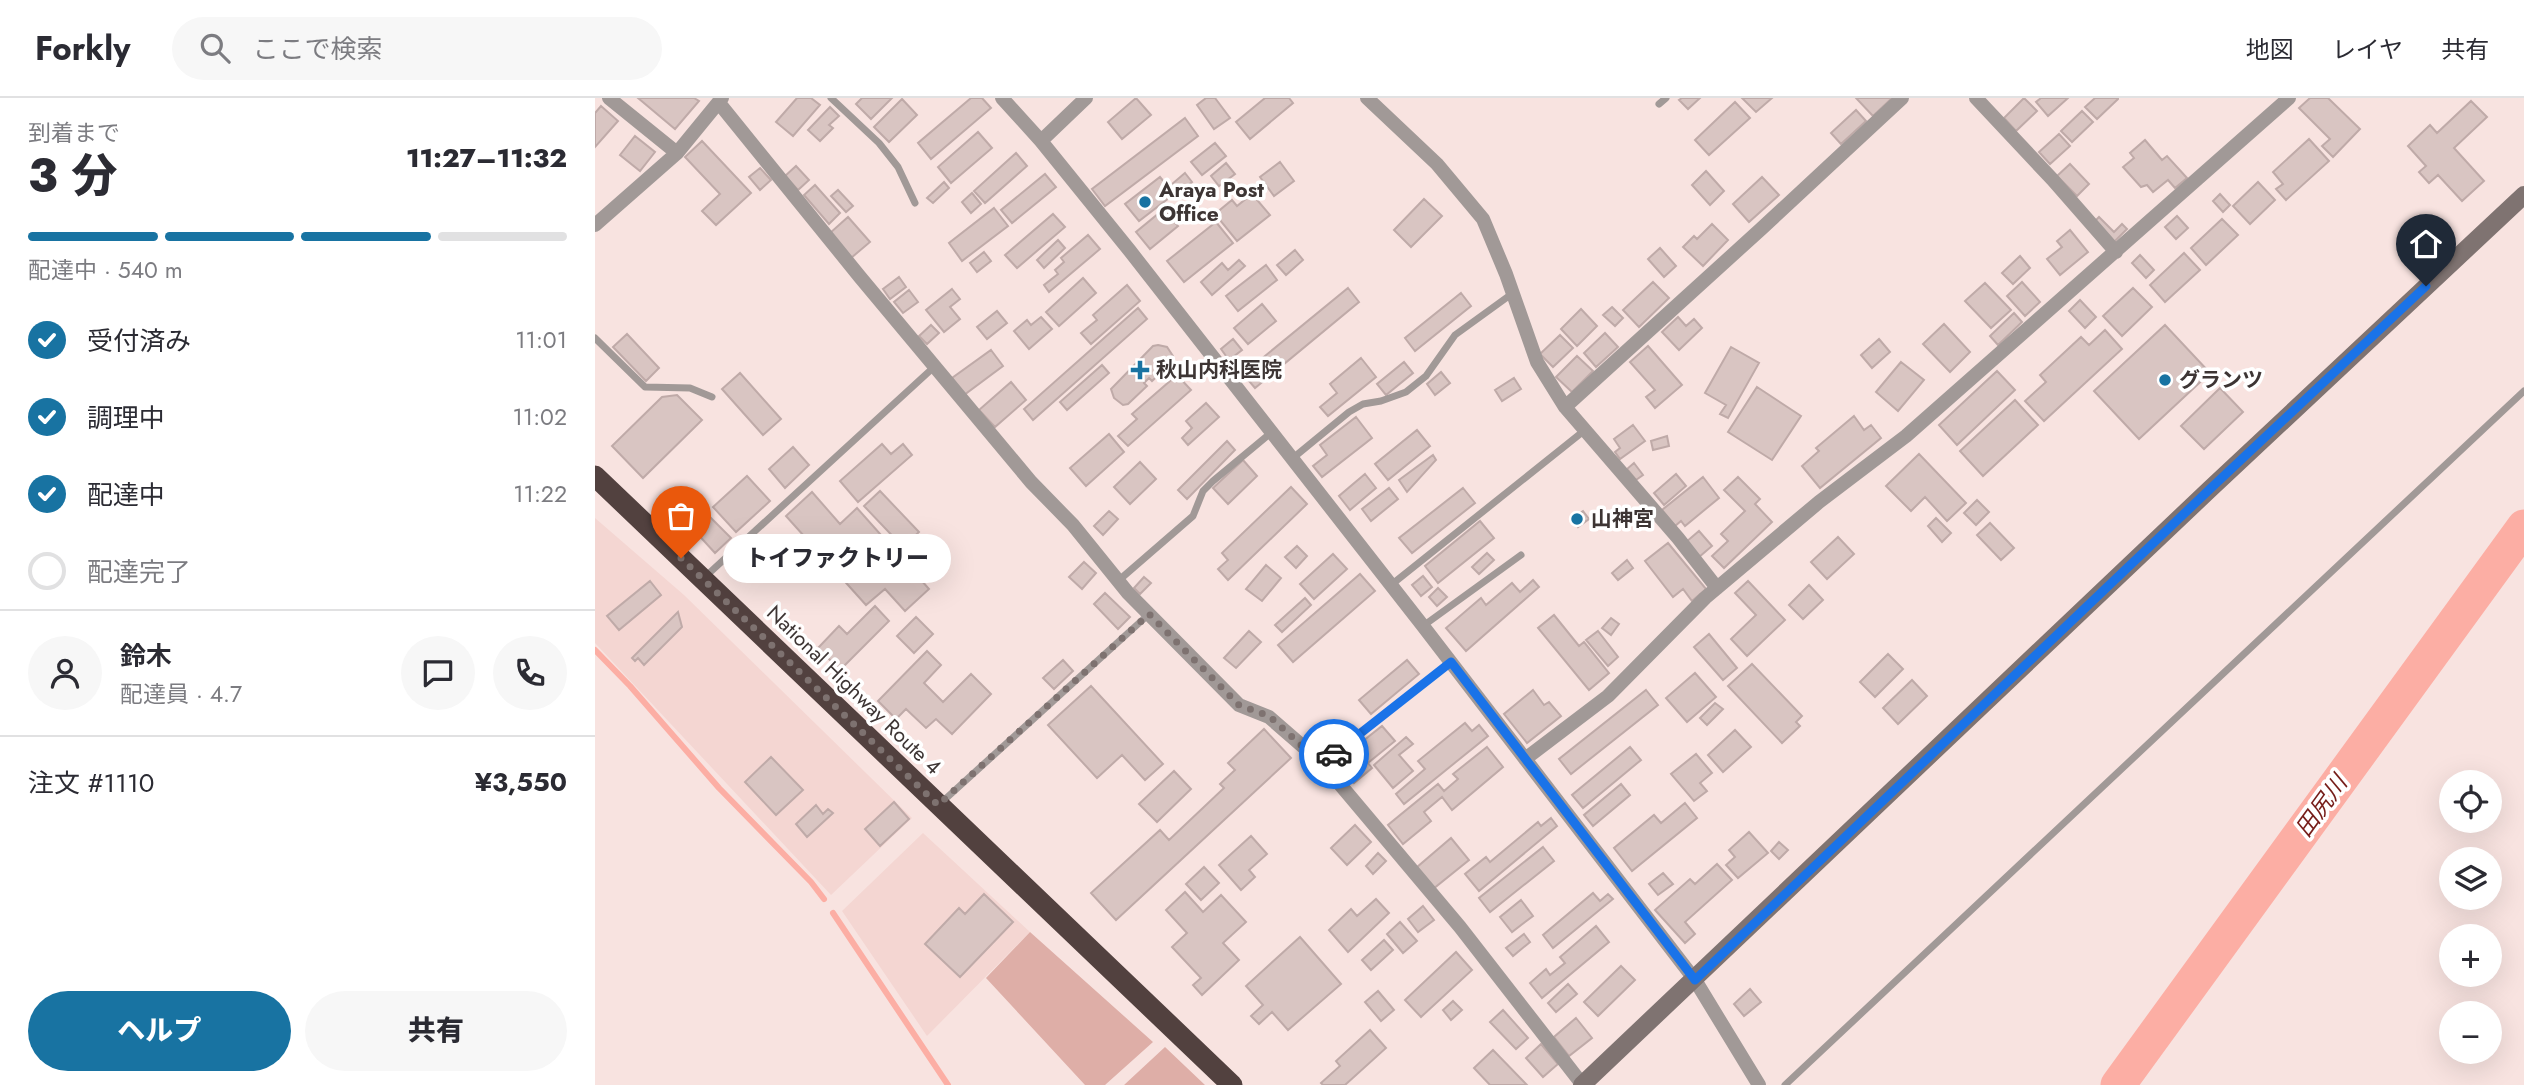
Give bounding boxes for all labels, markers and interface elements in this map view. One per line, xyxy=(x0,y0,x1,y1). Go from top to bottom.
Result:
search box xyxy=(172,17,662,80)
text: Forkly xyxy=(35,25,130,72)
icon: search xyxy=(196,29,234,67)
text: ここで検索 xyxy=(252,30,382,68)
text: 地図 xyxy=(2246,32,2294,67)
text: レイヤ xyxy=(2332,32,2403,67)
text: 共有 xyxy=(2441,32,2489,67)
text: 到着まで xyxy=(28,116,120,150)
text: 11:27–11:32 xyxy=(406,139,567,177)
text: 3 分 xyxy=(28,143,117,209)
place label: Araya Post Office xyxy=(1158,175,1264,229)
marker: Araya Post Office xyxy=(1137,194,1153,210)
pin xyxy=(2396,214,2456,286)
icon: home xyxy=(2407,225,2445,263)
text: 配達中 · 540 m xyxy=(28,253,183,287)
icon: check xyxy=(28,321,66,359)
text: 受付済み xyxy=(87,322,191,360)
text: 11:01 xyxy=(515,323,567,357)
place label: 秋山内科医院 xyxy=(1156,355,1282,385)
marker: 秋山内科医院 xyxy=(1130,360,1150,380)
place label: グランツ xyxy=(2179,365,2263,395)
marker: グランツ xyxy=(2157,372,2173,388)
icon: check xyxy=(28,398,66,436)
text: 調理中 xyxy=(87,399,165,437)
text: 11:02 xyxy=(513,400,567,434)
icon: check xyxy=(28,475,66,513)
text: 配達中 xyxy=(87,476,165,514)
text: 11:22 xyxy=(513,477,567,511)
pin xyxy=(651,486,711,558)
icon: bag xyxy=(662,497,700,535)
place label: 山神宮 xyxy=(1591,504,1654,534)
marker: 山神宮 xyxy=(1569,511,1585,527)
callout: トイファクトリー xyxy=(723,533,951,582)
text: トイファクトリー xyxy=(745,541,929,575)
text: 配達完了 xyxy=(87,553,191,591)
street label: National Highway Route 4 xyxy=(760,598,948,782)
button: person xyxy=(28,636,102,710)
button: chat xyxy=(401,636,475,710)
button: phone xyxy=(493,636,567,710)
text: 鈴木 xyxy=(120,637,172,675)
text: 配達員 · 4.7 xyxy=(120,677,242,711)
courier xyxy=(1299,719,1369,789)
icon: car xyxy=(1315,735,1353,773)
text: ¥3,550 xyxy=(475,763,567,801)
text: 注文 #1110 xyxy=(28,764,154,802)
water label: 田尻川 xyxy=(2287,766,2357,844)
map controls xyxy=(2439,770,2502,1064)
button: locate xyxy=(2439,770,2502,833)
button: layers xyxy=(2439,847,2502,910)
button: + xyxy=(2439,924,2502,987)
button: ヘルプ xyxy=(28,991,291,1071)
button: 共有 xyxy=(305,991,567,1071)
button: − xyxy=(2439,1001,2502,1064)

